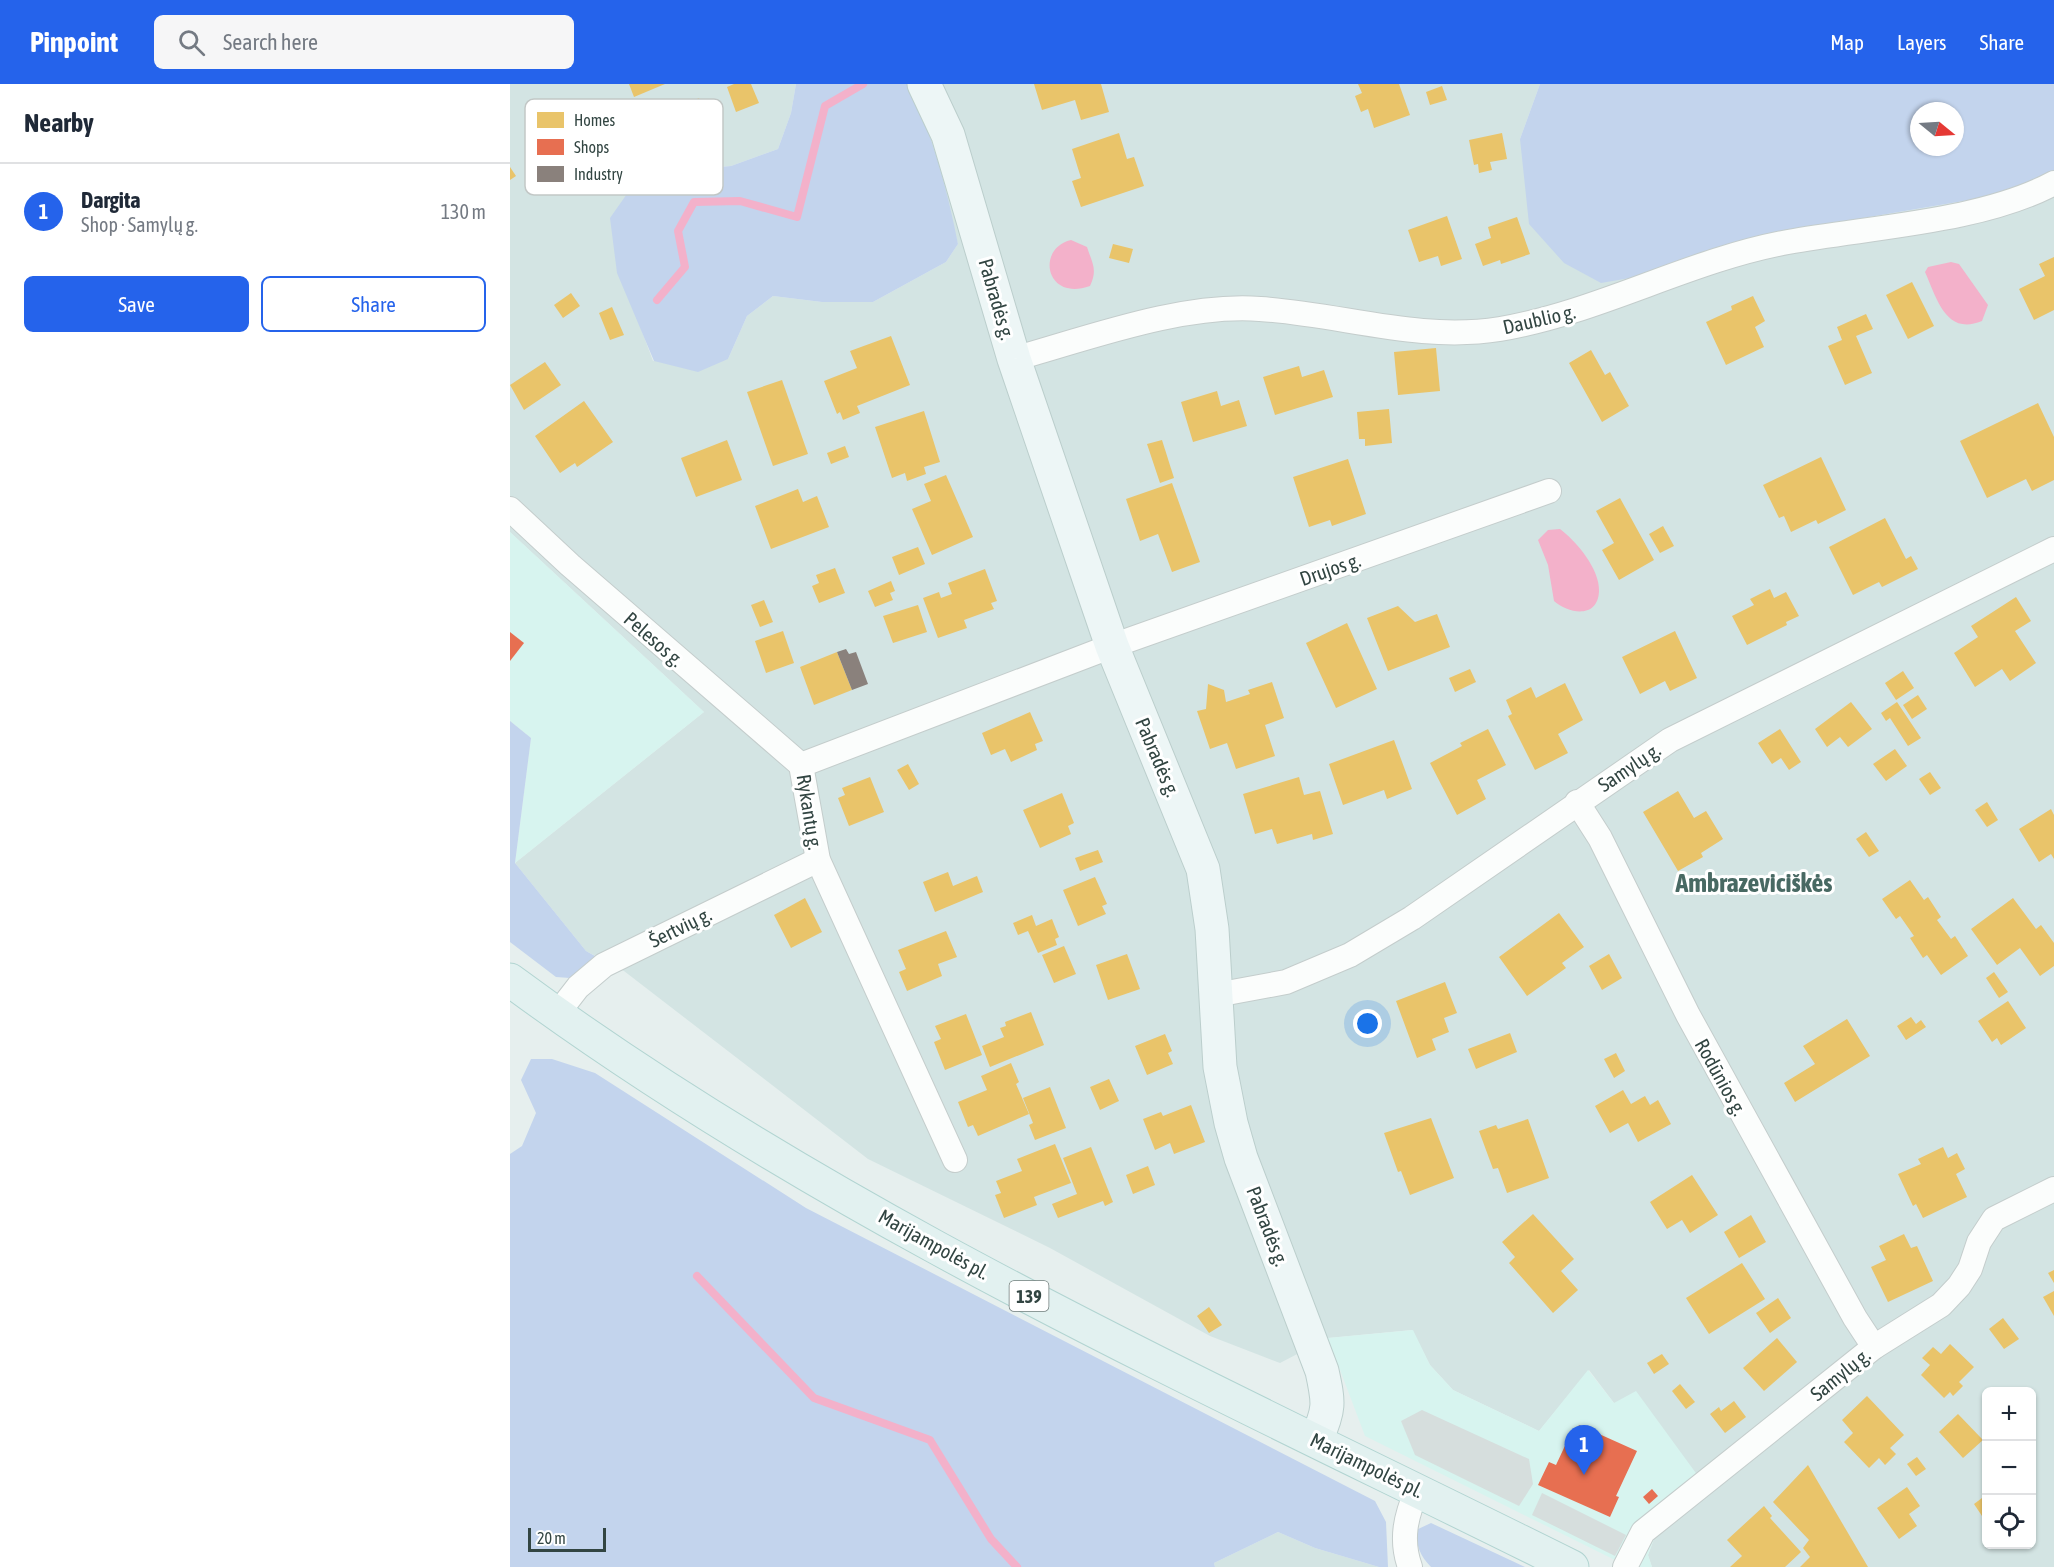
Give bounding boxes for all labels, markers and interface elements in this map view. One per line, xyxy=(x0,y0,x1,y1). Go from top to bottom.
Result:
search box xyxy=(154,15,574,69)
text: Pinpoint xyxy=(30,26,118,58)
icon: search xyxy=(175,26,208,59)
text: Search here xyxy=(223,29,318,55)
text: Map xyxy=(1830,30,1864,54)
text: Layers xyxy=(1897,30,1947,54)
text: Share xyxy=(1980,30,2024,54)
legend xyxy=(525,99,723,195)
north arrow xyxy=(1910,102,1964,156)
text: Nearby xyxy=(24,108,94,138)
text: Homes xyxy=(574,111,616,129)
text: Shops xyxy=(574,138,610,157)
text: Industry xyxy=(574,165,623,184)
text: Dargita xyxy=(81,187,140,213)
text: 1 xyxy=(39,200,48,223)
text: 130 m xyxy=(441,200,486,223)
text: Shop · Samylų g. xyxy=(81,213,198,236)
street label: Pabradės g. xyxy=(974,256,1020,342)
button: Save xyxy=(24,276,249,332)
button: Share xyxy=(261,276,486,332)
street label: Daublio g. xyxy=(1500,299,1578,339)
street label: Drujos g. xyxy=(1297,548,1363,590)
street label: Pelesos g. xyxy=(620,607,688,671)
street label: Pabradės g. xyxy=(1131,714,1185,800)
street label: Samylų g. xyxy=(1593,738,1665,796)
street label: Rykantų g. xyxy=(793,772,827,852)
district label: Ambrazeviciškės xyxy=(1674,868,1833,898)
street label: Šertvių g. xyxy=(645,902,715,952)
your location xyxy=(1353,1009,1382,1038)
street label: Rodūnios g. xyxy=(1691,1035,1751,1119)
street label: Pabradės g. xyxy=(1242,1183,1294,1269)
street label: Marijampolės pl. xyxy=(875,1204,993,1284)
road number: 139 xyxy=(1010,1281,1048,1311)
street label: Samylų g. xyxy=(1805,1343,1875,1405)
map controls xyxy=(1982,1387,2036,1549)
button: + xyxy=(1982,1387,2036,1441)
pin: 1 xyxy=(1564,1426,1604,1475)
street label: Marijampolės pl. xyxy=(1307,1428,1427,1502)
button: − xyxy=(1982,1441,2036,1495)
button: locate xyxy=(1982,1495,2036,1549)
scale bar xyxy=(528,1525,606,1552)
text: 20 m xyxy=(537,1529,566,1547)

